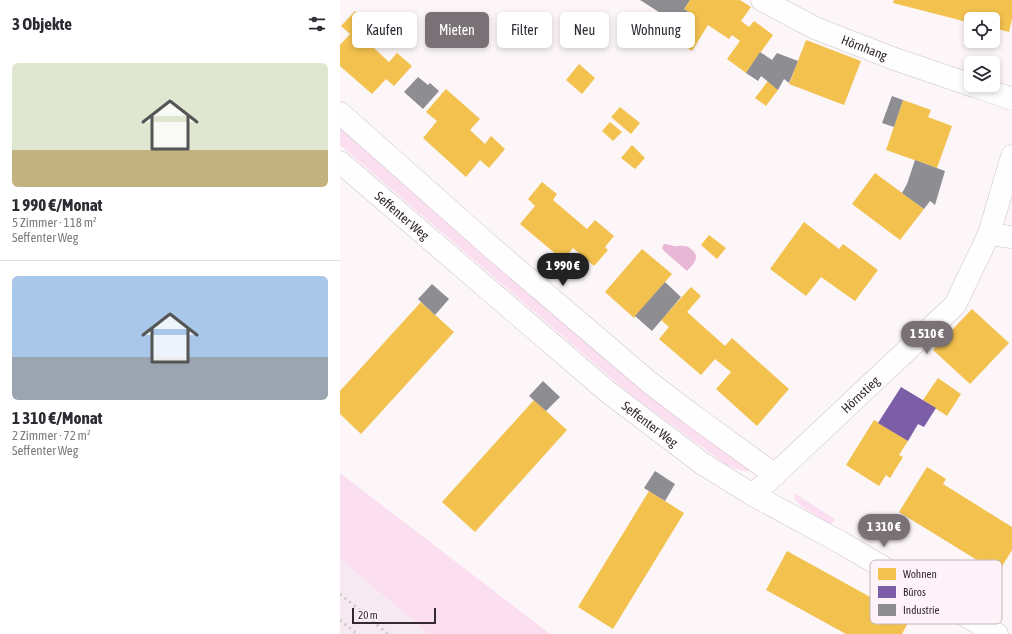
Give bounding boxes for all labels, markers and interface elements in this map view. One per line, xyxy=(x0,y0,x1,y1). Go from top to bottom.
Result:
chip: Kaufen xyxy=(352,12,417,48)
chip: Mieten xyxy=(425,12,489,48)
chip: Filter xyxy=(497,12,552,48)
chip: Neu xyxy=(560,12,609,48)
chip: Wohnung xyxy=(617,12,695,48)
map controls xyxy=(964,12,1000,92)
button: locate xyxy=(964,12,1000,48)
icon: filters xyxy=(306,13,328,35)
text: 3 Objekte xyxy=(12,14,72,34)
street label: Hörnhang xyxy=(839,32,890,64)
button: layers xyxy=(964,56,1000,92)
icon: home xyxy=(134,89,206,161)
street label: Seffenter Weg xyxy=(372,188,432,243)
text: 1 990 €/Monat xyxy=(12,195,102,215)
text: 5 Zimmer · 118 m² xyxy=(12,215,97,230)
text: Seffenter Weg xyxy=(12,230,78,245)
pin: 1 990 € xyxy=(526,253,600,287)
text: 1 990 € xyxy=(546,258,580,273)
icon: home xyxy=(134,302,206,374)
pin: 1 510 € xyxy=(890,321,964,355)
text: 1 510 € xyxy=(910,326,944,341)
street label: Hörnstieg xyxy=(838,373,883,416)
street label: Seffenter Weg xyxy=(619,398,681,451)
text: 1 310 €/Monat xyxy=(12,408,102,428)
text: 2 Zimmer · 72 m² xyxy=(12,428,91,443)
text: Seffenter Weg xyxy=(12,443,78,458)
pin: 1 310 € xyxy=(847,514,921,548)
text: 1 310 € xyxy=(867,519,901,534)
legend xyxy=(870,560,1002,624)
text: Wohnen xyxy=(903,568,937,580)
text: Büros xyxy=(903,586,926,598)
text: Industrie xyxy=(903,604,940,616)
scale bar xyxy=(352,606,436,625)
text: 20 m xyxy=(358,609,378,621)

